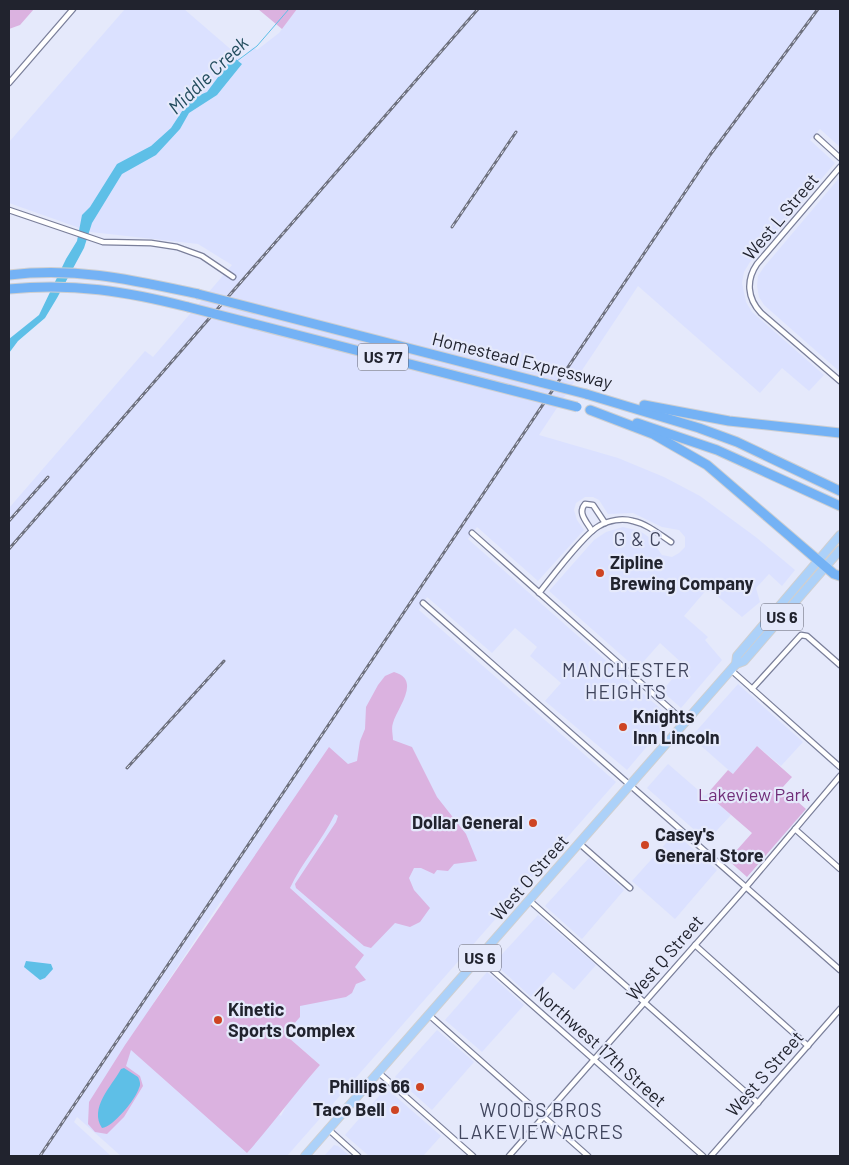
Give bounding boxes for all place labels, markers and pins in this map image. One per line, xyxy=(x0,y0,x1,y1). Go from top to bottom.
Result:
place label: Zipline Brewing Company xyxy=(610,551,754,594)
marker: Zipline Brewing Company xyxy=(594,567,606,579)
place label: Knights Inn Lincoln xyxy=(633,705,720,748)
marker: Knights Inn Lincoln xyxy=(617,721,629,733)
place label: Dollar General xyxy=(412,811,523,833)
marker: Dollar General xyxy=(527,817,539,829)
place label: Casey's General Store xyxy=(655,823,764,866)
marker: Casey's General Store xyxy=(639,839,651,851)
place label: Kinetic Sports Complex xyxy=(228,998,355,1041)
marker: Kinetic Sports Complex xyxy=(212,1014,224,1026)
place label: Phillips 66 xyxy=(329,1075,410,1097)
marker: Phillips 66 xyxy=(414,1081,426,1093)
place label: Taco Bell xyxy=(313,1098,385,1120)
marker: Taco Bell xyxy=(389,1104,401,1116)

